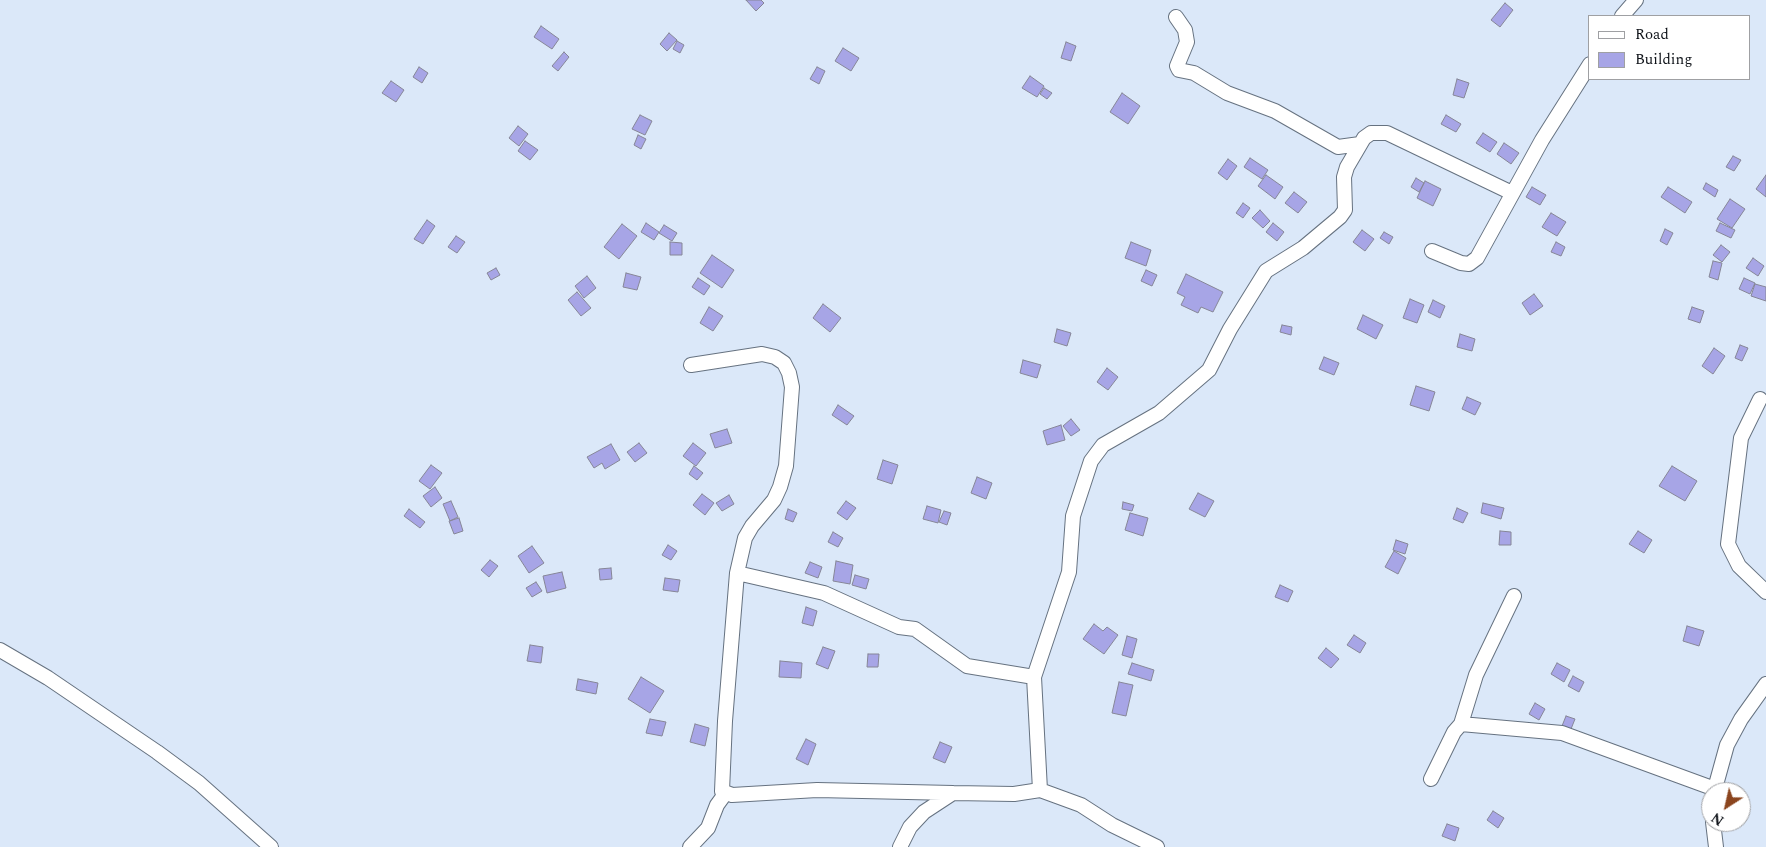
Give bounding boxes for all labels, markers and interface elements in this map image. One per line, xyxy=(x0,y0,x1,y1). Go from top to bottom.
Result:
legend xyxy=(1588,15,1751,80)
text: Road xyxy=(1635,23,1669,46)
text: Building xyxy=(1635,48,1692,71)
north arrow xyxy=(1701,782,1751,832)
text: N xyxy=(1707,807,1728,831)

